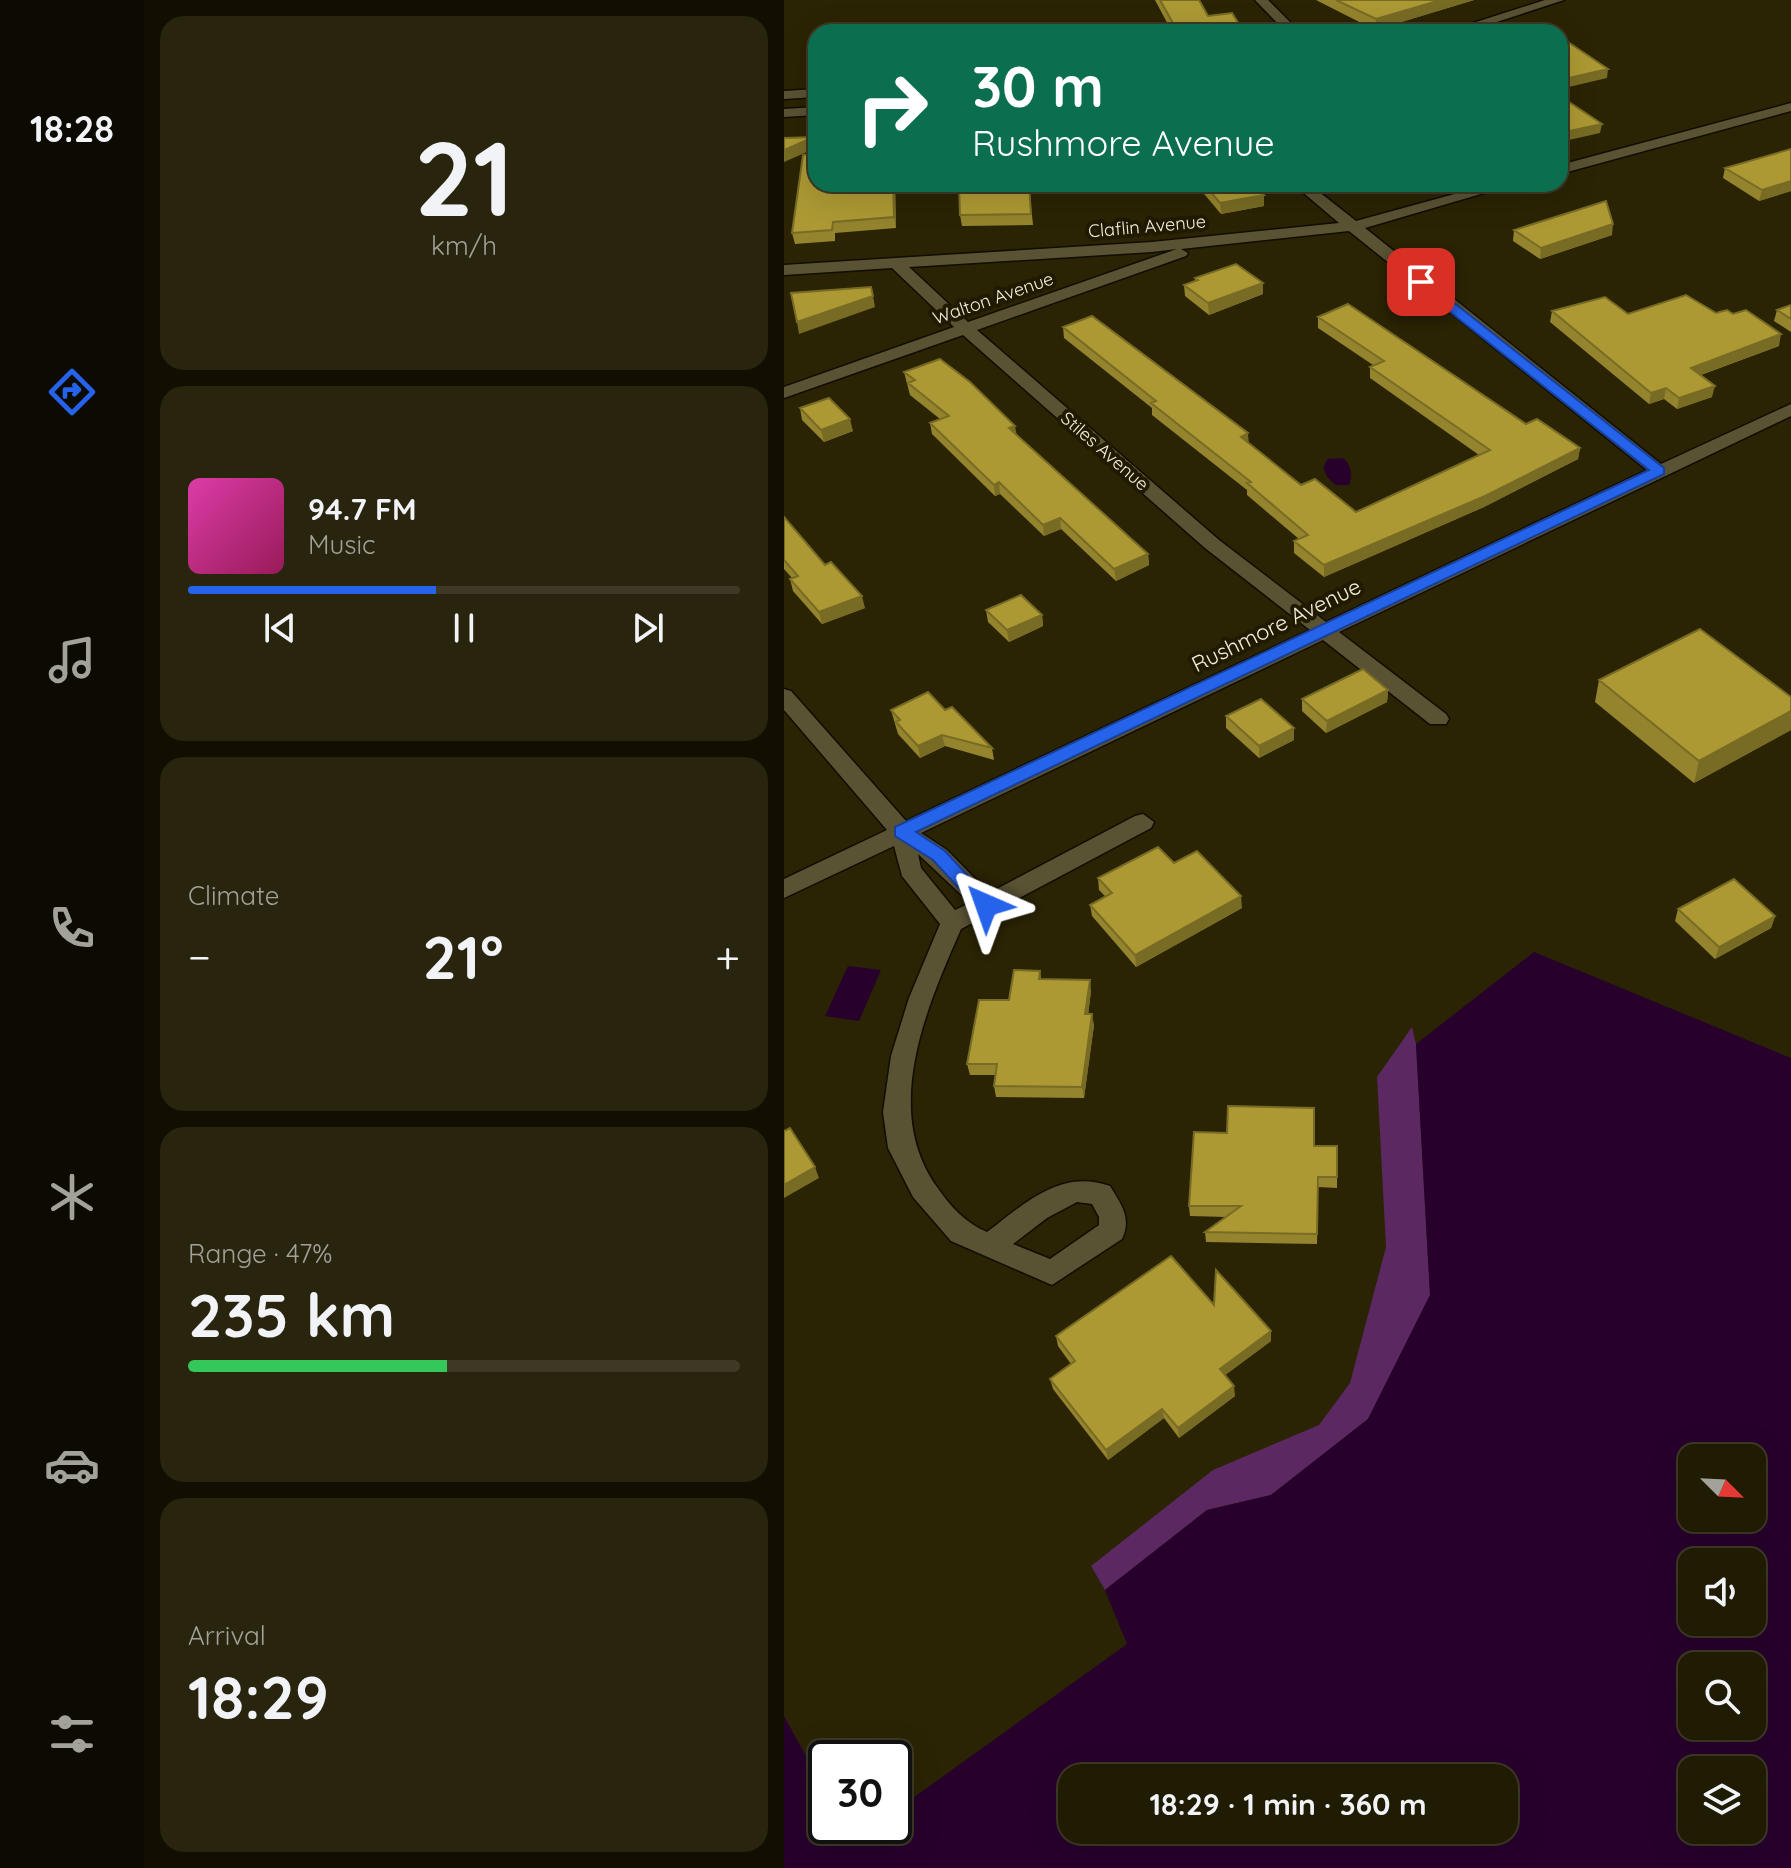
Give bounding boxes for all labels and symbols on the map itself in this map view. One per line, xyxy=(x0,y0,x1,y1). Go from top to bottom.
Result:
street label: Claflin Avenue xyxy=(1087,209,1207,243)
pin xyxy=(1387,248,1455,316)
street label: Walton Avenue xyxy=(930,267,1056,329)
street label: Stiles Avenue xyxy=(1056,407,1154,495)
street label: Rushmore Avenue xyxy=(1187,572,1365,678)
position arrow xyxy=(944,863,1028,947)
north arrow xyxy=(1678,1444,1766,1532)
speed limit sign: 30 xyxy=(808,1740,912,1844)

